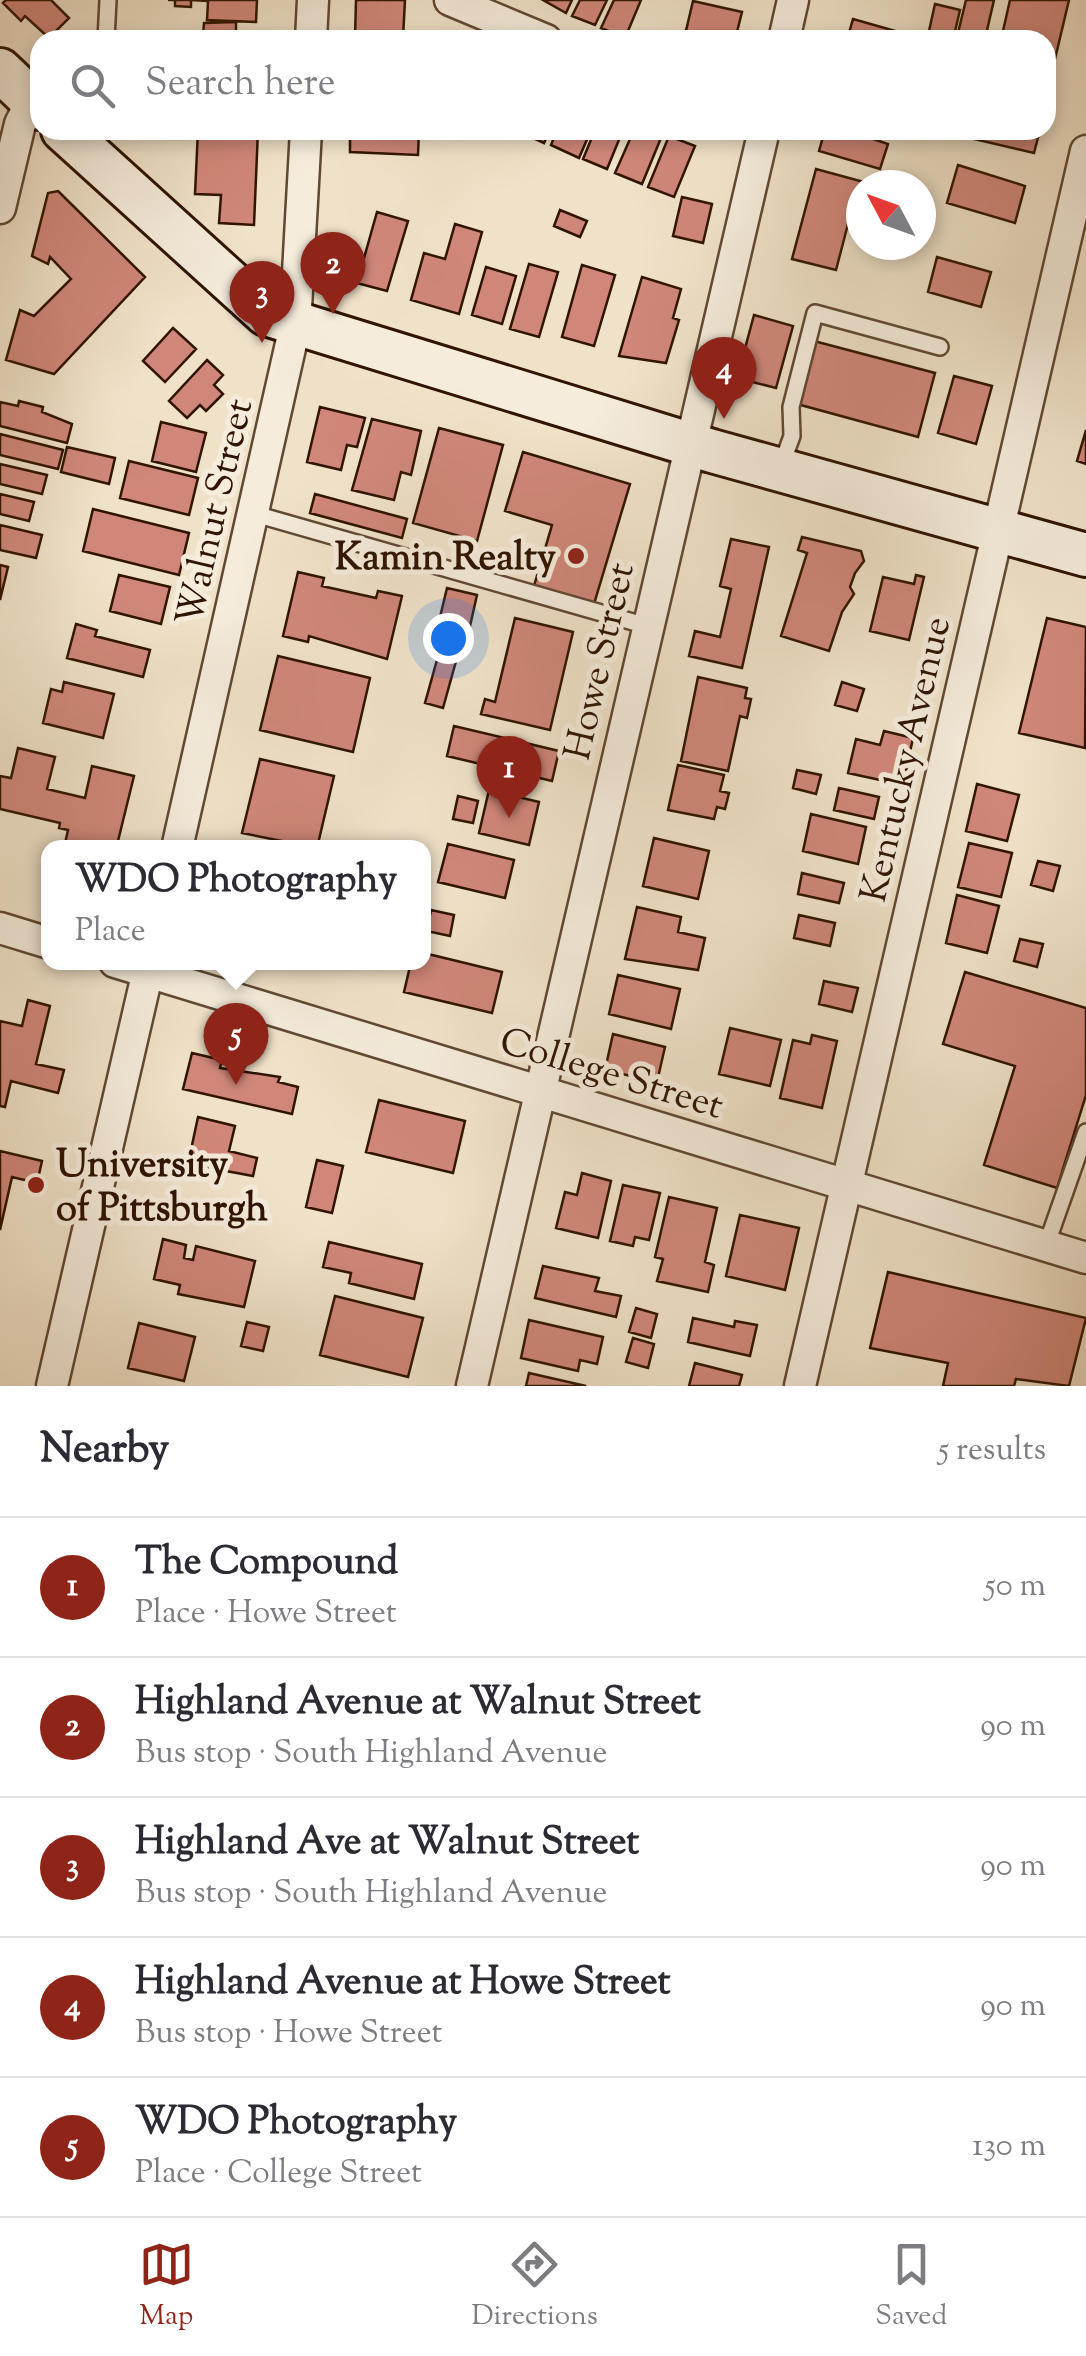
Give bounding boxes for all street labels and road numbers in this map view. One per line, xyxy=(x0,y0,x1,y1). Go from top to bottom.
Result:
street label: Walnut Street xyxy=(165,394,269,632)
street label: Howe Street xyxy=(553,558,651,766)
street label: Kentucky Avenue xyxy=(849,612,967,908)
street label: College Street xyxy=(492,1016,729,1135)

